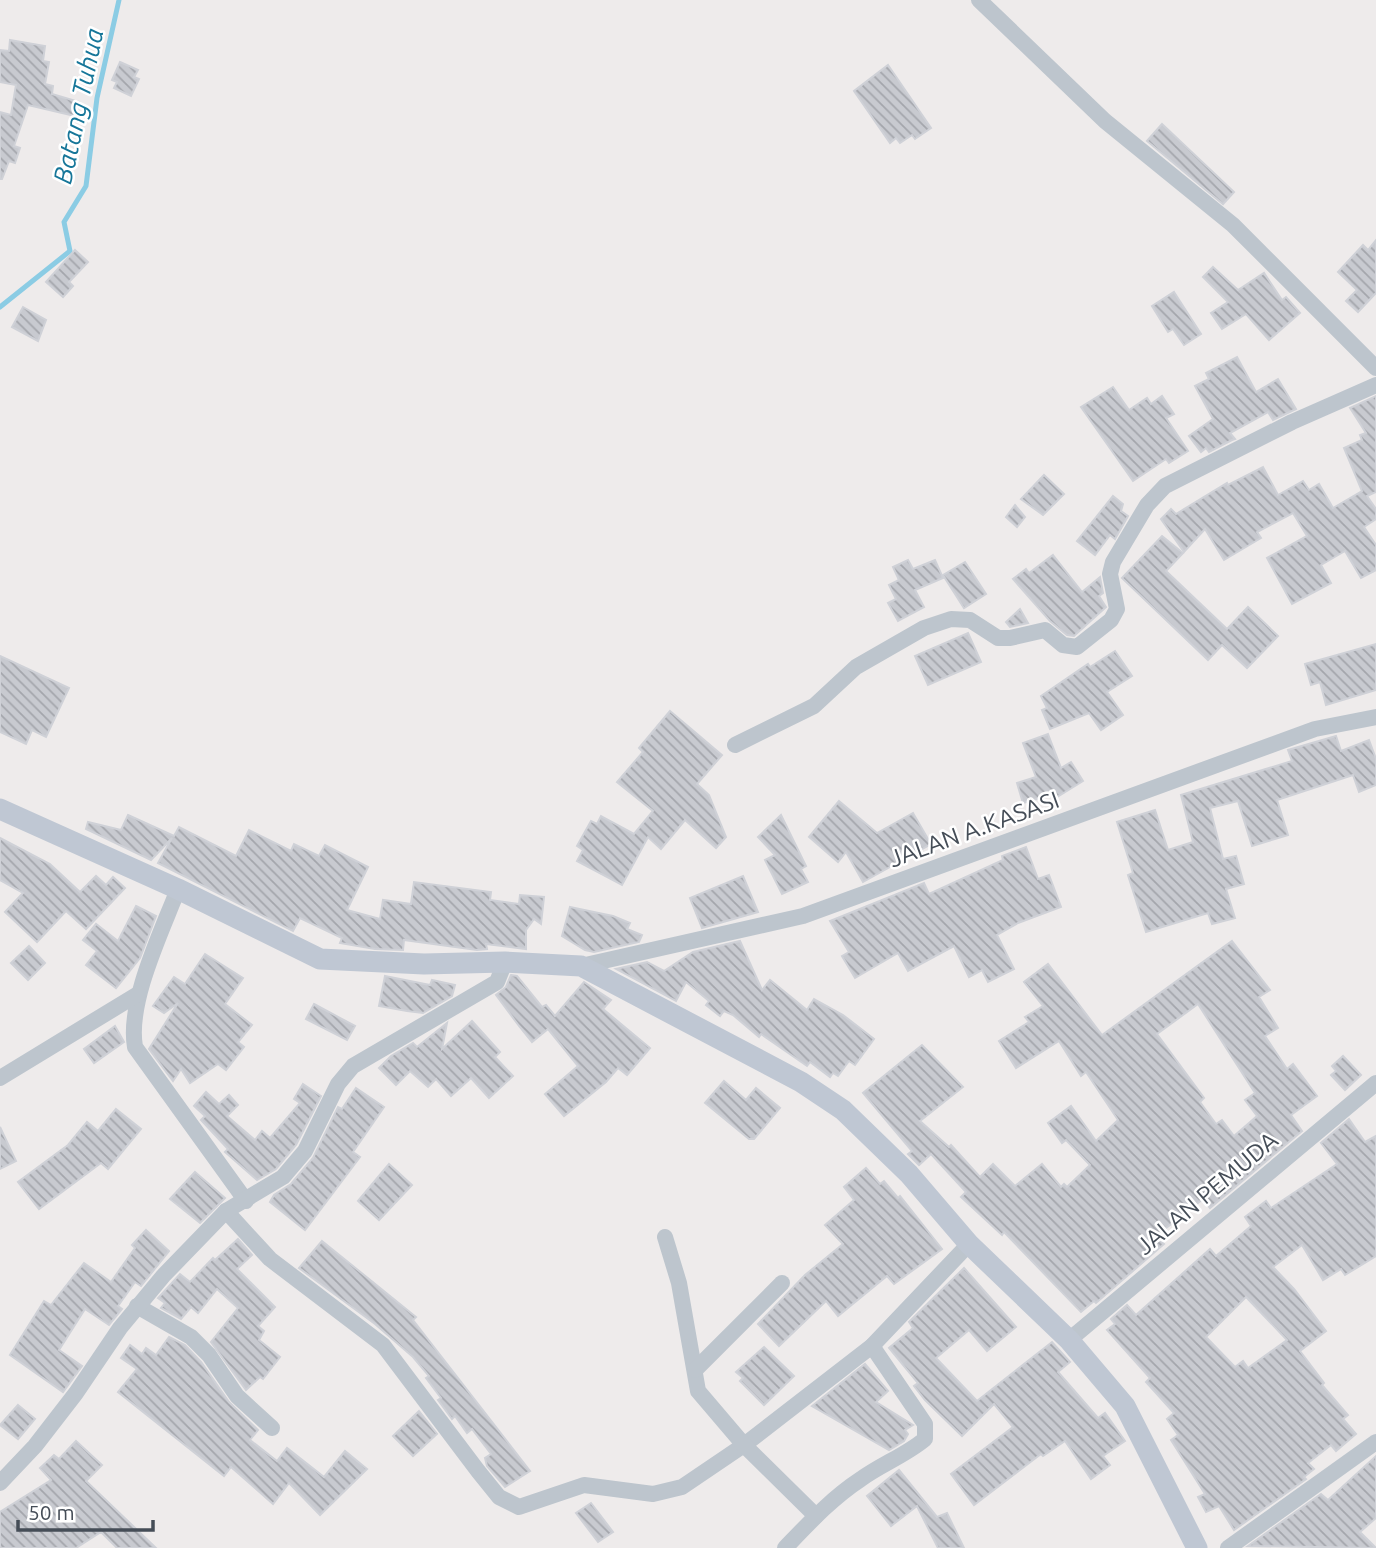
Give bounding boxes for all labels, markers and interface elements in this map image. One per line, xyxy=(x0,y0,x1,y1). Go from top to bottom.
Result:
water label: Batang Tuhua xyxy=(47,26,109,186)
street label: JALAN A.KASASI xyxy=(885,786,1063,872)
street label: JALAN PEMUDA xyxy=(1131,1126,1283,1260)
scale bar xyxy=(18,1488,152,1532)
text: 50 m xyxy=(28,1500,75,1524)

